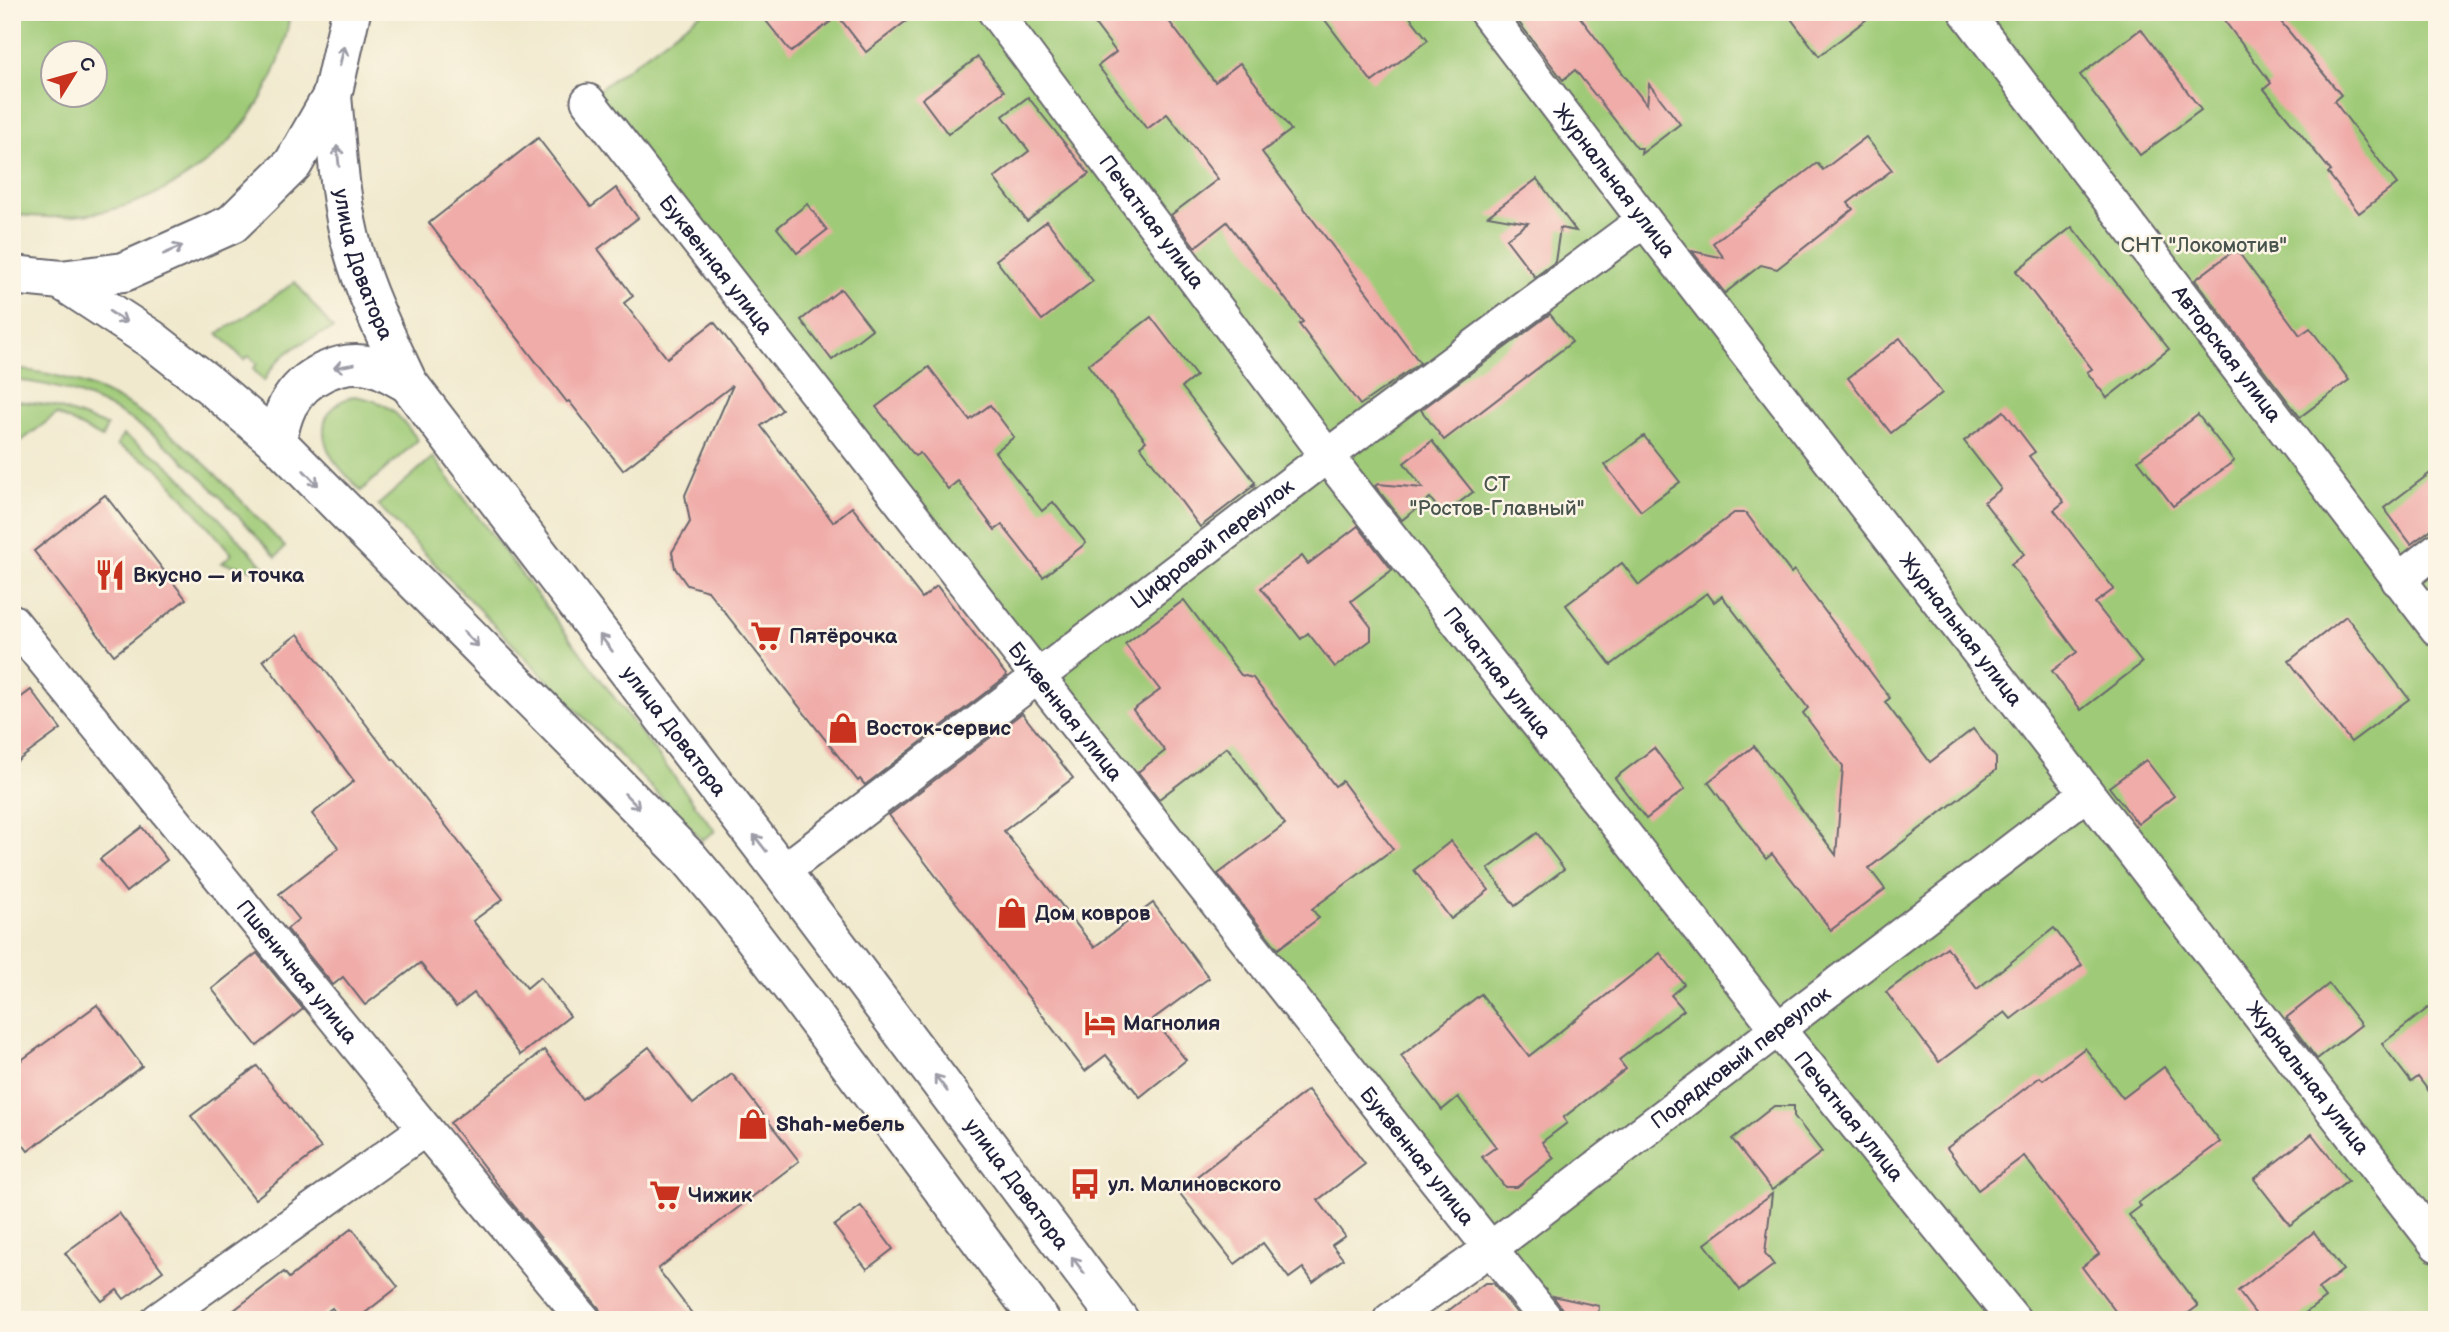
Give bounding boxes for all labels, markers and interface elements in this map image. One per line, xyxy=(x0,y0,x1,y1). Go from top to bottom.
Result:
north arrow xyxy=(38,38,108,108)
one-way arrow xyxy=(335,45,349,68)
text: С xyxy=(73,52,100,77)
street label: Журнальная улица xyxy=(1548,99,1681,263)
one-way arrow xyxy=(331,145,344,168)
street label: Печатная улица xyxy=(1093,150,1210,294)
street label: улица Доватора xyxy=(328,187,399,345)
street label: Буквенная улица xyxy=(654,191,778,340)
park label: СНТ "Локомотив" xyxy=(2121,233,2287,258)
one-way arrow xyxy=(161,243,183,256)
street label: Авторская улица xyxy=(2166,280,2287,428)
one-way arrow xyxy=(107,310,127,324)
one-way arrow xyxy=(333,360,356,373)
one-way arrow xyxy=(303,469,320,486)
park label: СТ "Ростов-Главный" xyxy=(1409,472,1585,521)
street label: Цифровой переулок xyxy=(1126,474,1299,614)
street label: Журнальная улица xyxy=(1894,548,2028,712)
restaurant icon: Вкусно — и точка xyxy=(93,558,127,592)
place label: Вкусно — и точка xyxy=(133,563,305,588)
street label: Печатная улица xyxy=(1438,602,1557,744)
supermarket icon: Пятёрочка xyxy=(749,619,783,653)
place label: Пятёрочка xyxy=(789,624,898,649)
one-way arrow xyxy=(462,631,479,648)
one-way arrow xyxy=(599,635,614,653)
street label: Буквенная улица xyxy=(1003,637,1128,787)
street label: улица Доватора xyxy=(616,661,732,802)
shop icon: Восток-сервис xyxy=(826,711,860,745)
place label: Восток-сервис xyxy=(866,716,1012,741)
one-way arrow xyxy=(623,792,640,809)
one-way arrow xyxy=(752,834,767,853)
street label: Пшеничная улица xyxy=(231,895,363,1049)
shop icon: Дом ковров xyxy=(995,896,1029,930)
place label: Дом ковров xyxy=(1035,901,1151,926)
street label: Порядковый переулок xyxy=(1646,981,1836,1135)
street label: Журнальная улица xyxy=(2240,997,2375,1160)
hotel icon: Магнолия xyxy=(1083,1006,1117,1040)
place label: Магнолия xyxy=(1123,1011,1220,1036)
street label: Печатная улица xyxy=(1788,1047,1909,1187)
one-way arrow xyxy=(933,1075,948,1093)
street label: Буквенная улица xyxy=(1354,1082,1480,1231)
shop icon: Shah-мебель xyxy=(736,1107,770,1141)
place label: Shah-мебель xyxy=(776,1112,905,1137)
street label: улица Доватора xyxy=(959,1114,1074,1255)
bus stop icon: ул. Малиновского xyxy=(1068,1167,1102,1201)
place label: ул. Малиновского xyxy=(1108,1172,1281,1197)
supermarket icon: Чижик xyxy=(648,1178,682,1212)
place label: Чижик xyxy=(688,1183,753,1208)
one-way arrow xyxy=(1070,1256,1085,1275)

